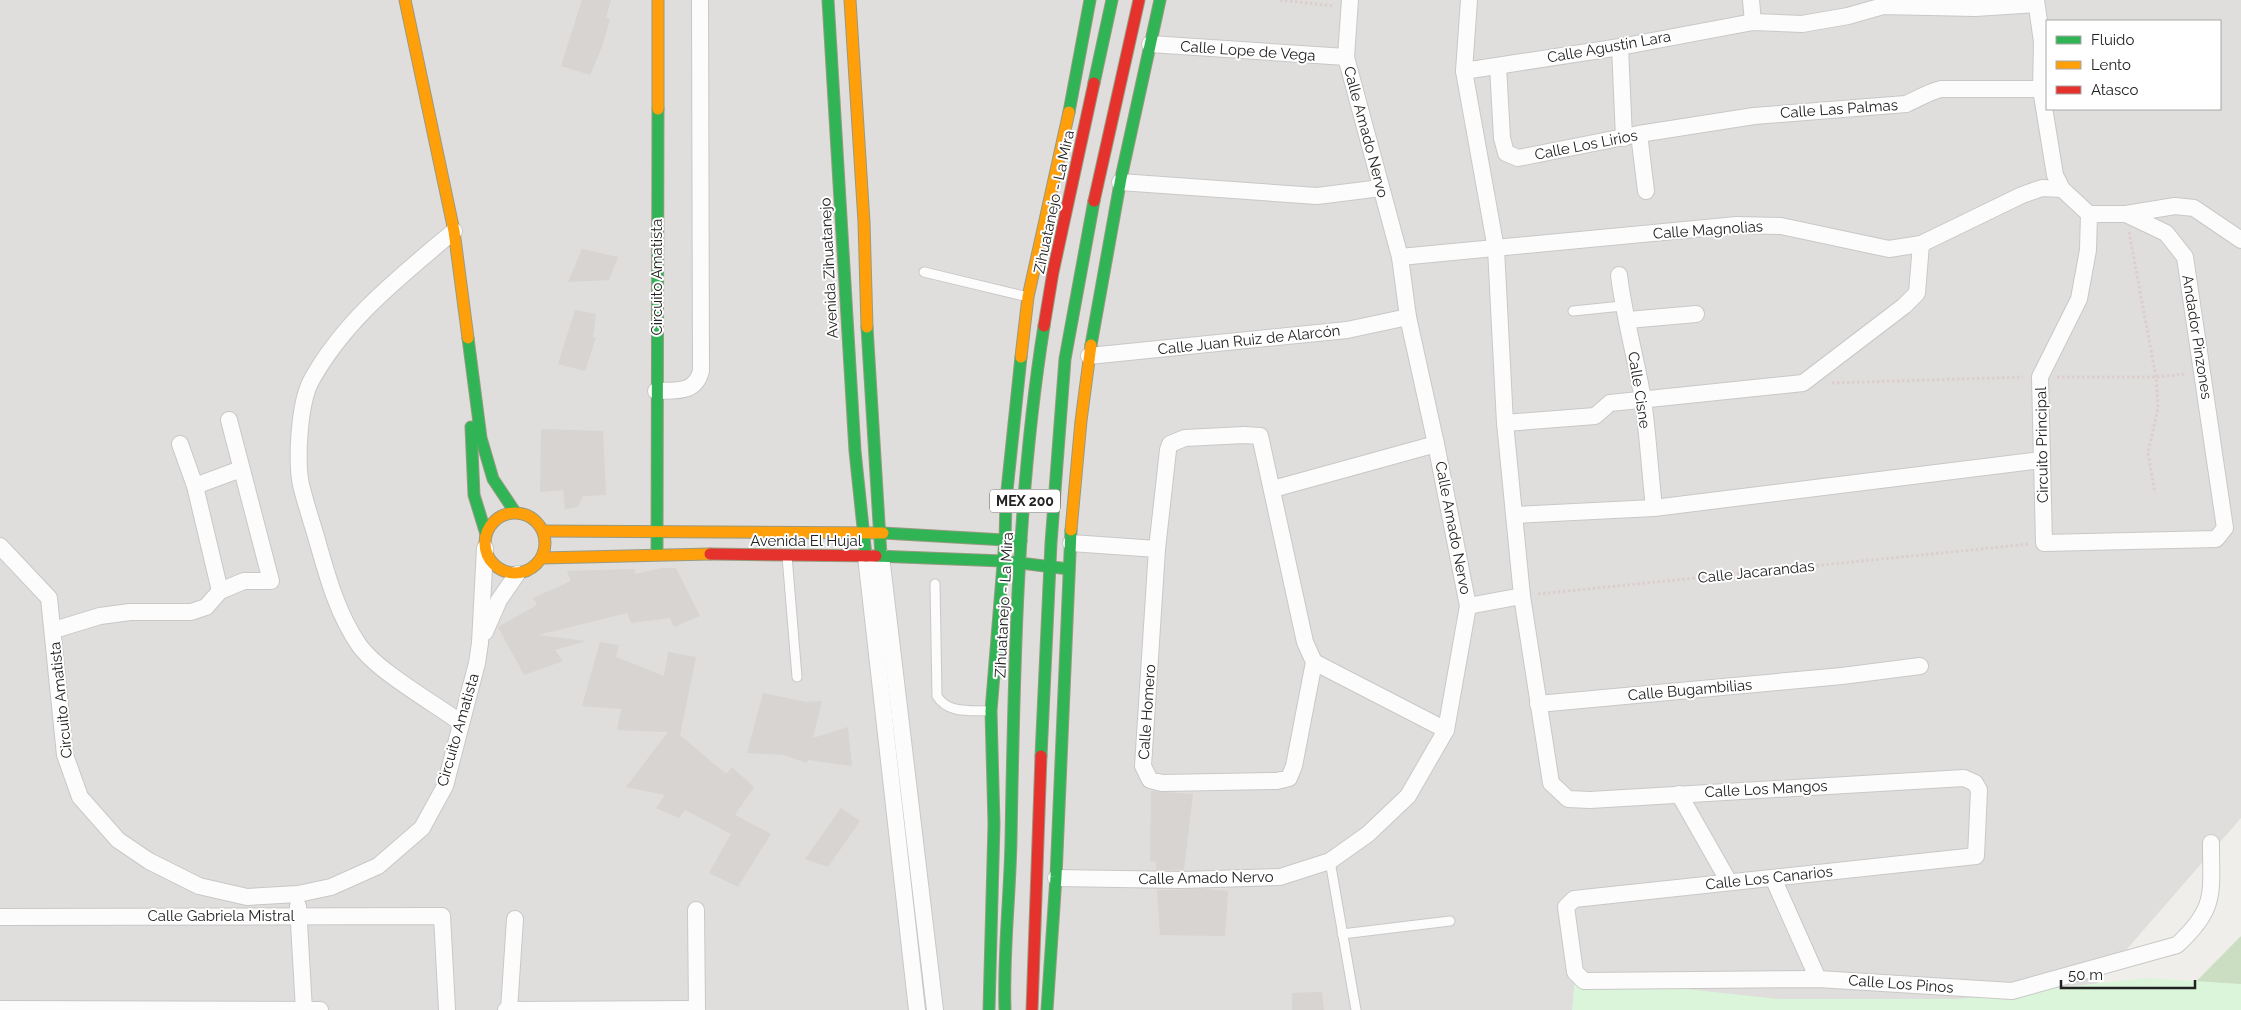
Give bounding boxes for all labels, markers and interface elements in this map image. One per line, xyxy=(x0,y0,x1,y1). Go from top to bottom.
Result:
legend xyxy=(2046,20,2221,110)
street label: Calle Agustín Lara xyxy=(1546,27,1672,67)
text: Fluido xyxy=(2091,31,2134,49)
street label: Calle Lope de Vega xyxy=(1180,37,1316,65)
text: Lento xyxy=(2091,56,2131,74)
street label: Calle Amado Nervo xyxy=(1340,64,1392,200)
text: Atasco xyxy=(2091,81,2138,99)
street label: Calle Las Palmas xyxy=(1780,96,1898,122)
street label: Calle Los Lirios xyxy=(1533,126,1639,164)
street label: Zihuatanejo - La Mira xyxy=(1030,129,1078,275)
street label: Avenida Zihuatanejo xyxy=(816,197,842,339)
street label: Calle Magnolias xyxy=(1652,217,1764,243)
street label: Circuito Amatista xyxy=(648,219,666,335)
street label: Andador Pinzones xyxy=(2178,274,2216,400)
street label: Calle Juan Ruiz de Alarcón xyxy=(1157,321,1341,359)
street label: Calle Cisne xyxy=(1624,350,1654,430)
street label: Circuito Principal xyxy=(2032,386,2052,503)
street label: Calle Amado Nervo xyxy=(1431,460,1475,596)
road number: MEX 200 xyxy=(990,490,1060,512)
street label: Avenida El Hujal xyxy=(750,532,863,550)
street label: Zihuatanejo - La Mira xyxy=(991,532,1017,678)
street label: Calle Jacarandas xyxy=(1697,557,1815,587)
street label: Circuito Amatista xyxy=(46,641,76,759)
street label: Calle Homero xyxy=(1135,664,1159,760)
street label: Circuito Amatista xyxy=(433,671,483,789)
street label: Calle Bugambilias xyxy=(1627,676,1753,704)
street label: Calle Los Mangos xyxy=(1704,777,1828,801)
street label: Calle Los Canarios xyxy=(1704,862,1834,894)
street label: Calle Amado Nervo xyxy=(1138,868,1274,888)
street label: Calle Gabriela Mistral xyxy=(147,907,295,925)
scale bar xyxy=(2061,958,2195,990)
text: 50 m xyxy=(2068,966,2103,984)
street label: Calle Los Pinos xyxy=(1848,971,1954,997)

